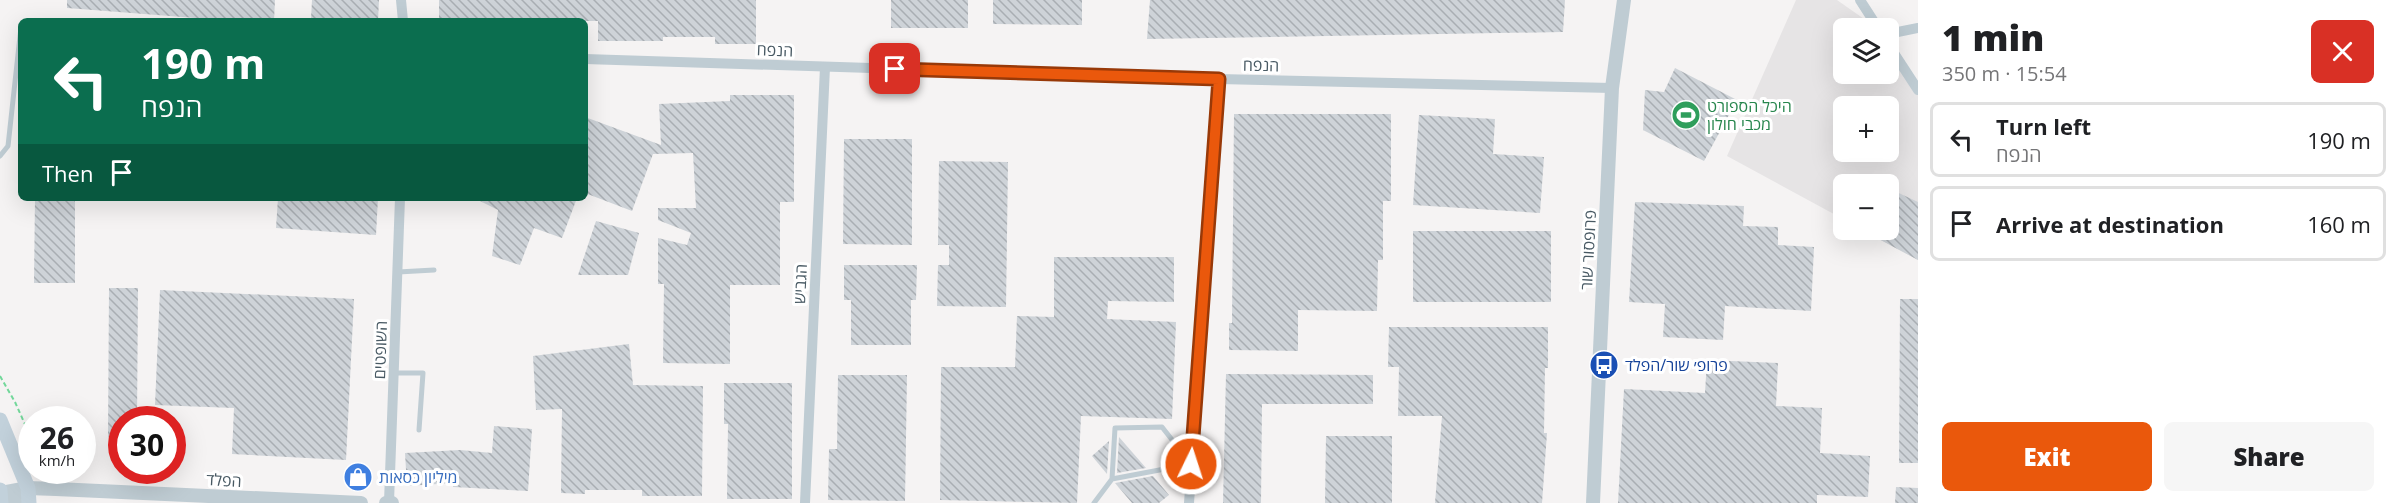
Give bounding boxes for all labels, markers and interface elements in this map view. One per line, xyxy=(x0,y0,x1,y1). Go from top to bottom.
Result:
text: 1 min xyxy=(1942,13,2044,62)
map controls xyxy=(1833,18,1899,240)
button: layers xyxy=(1833,18,1899,84)
button: close xyxy=(2311,20,2374,83)
text: 190 m xyxy=(141,34,265,91)
street label: הנפח xyxy=(756,38,794,62)
icon: left xyxy=(42,42,120,120)
pin xyxy=(869,43,920,94)
icon: arrive xyxy=(878,52,911,85)
street label: הנפח xyxy=(1243,54,1279,76)
text: 350 m · 15:54 xyxy=(1942,60,2067,87)
text: הנפח xyxy=(141,88,203,125)
place label: היכל הספורט מכבי חולון xyxy=(1707,95,1792,135)
button: + xyxy=(1833,96,1899,162)
sports icon: היכל הספורט מכבי חולון xyxy=(1670,99,1702,131)
text: Turn left xyxy=(1996,111,2091,141)
icon: left xyxy=(1945,123,1978,156)
text: 190 m xyxy=(2307,125,2371,155)
text: הנפח xyxy=(1996,141,2042,168)
icon: arrive xyxy=(105,156,138,189)
text: Then xyxy=(42,158,93,188)
button: − xyxy=(1833,174,1899,240)
icon: arrive xyxy=(1945,207,1978,240)
street label: פרופסור שור xyxy=(1575,209,1601,291)
text: Arrive at destination xyxy=(1996,209,2224,239)
text: 160 m xyxy=(2307,209,2371,239)
street label: הגביש xyxy=(788,263,812,305)
street label: השופטים xyxy=(368,320,392,380)
bus stop icon: פרופ׳ שור/הפלד xyxy=(1588,349,1620,381)
place label: פרופ׳ שור/הפלד xyxy=(1625,354,1728,376)
speed limit sign: 30 xyxy=(108,406,186,484)
text: 26 xyxy=(40,417,74,458)
button: Exit xyxy=(1942,422,2152,491)
button: Share xyxy=(2164,422,2374,491)
position arrow xyxy=(1159,432,1223,496)
text: km/h xyxy=(39,450,75,470)
shop icon: מיליון כסאות xyxy=(342,461,374,493)
place label: מיליון כסאות xyxy=(379,466,458,488)
street label: הפלד xyxy=(206,468,242,492)

